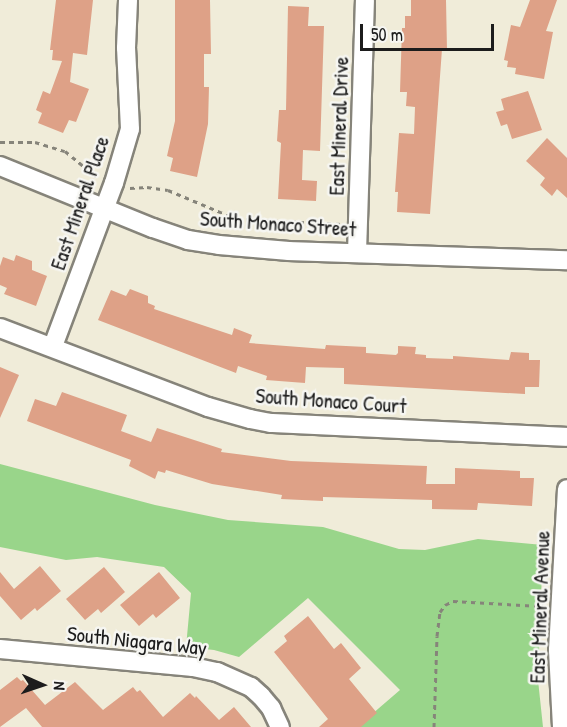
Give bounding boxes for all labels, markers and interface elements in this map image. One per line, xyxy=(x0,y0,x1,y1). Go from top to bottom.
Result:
scale bar xyxy=(363,12,496,50)
text: 50 m xyxy=(371,22,403,47)
street label: East Mineral Drive xyxy=(324,56,354,196)
street label: East Mineral Place xyxy=(45,133,115,273)
street label: South Monaco Street xyxy=(199,206,357,242)
street label: South Monaco Court xyxy=(255,383,407,419)
street label: East Mineral Avenue xyxy=(525,530,555,684)
street label: South Niagara Way xyxy=(66,621,208,661)
north arrow xyxy=(12,655,72,715)
text: N xyxy=(49,681,71,691)

